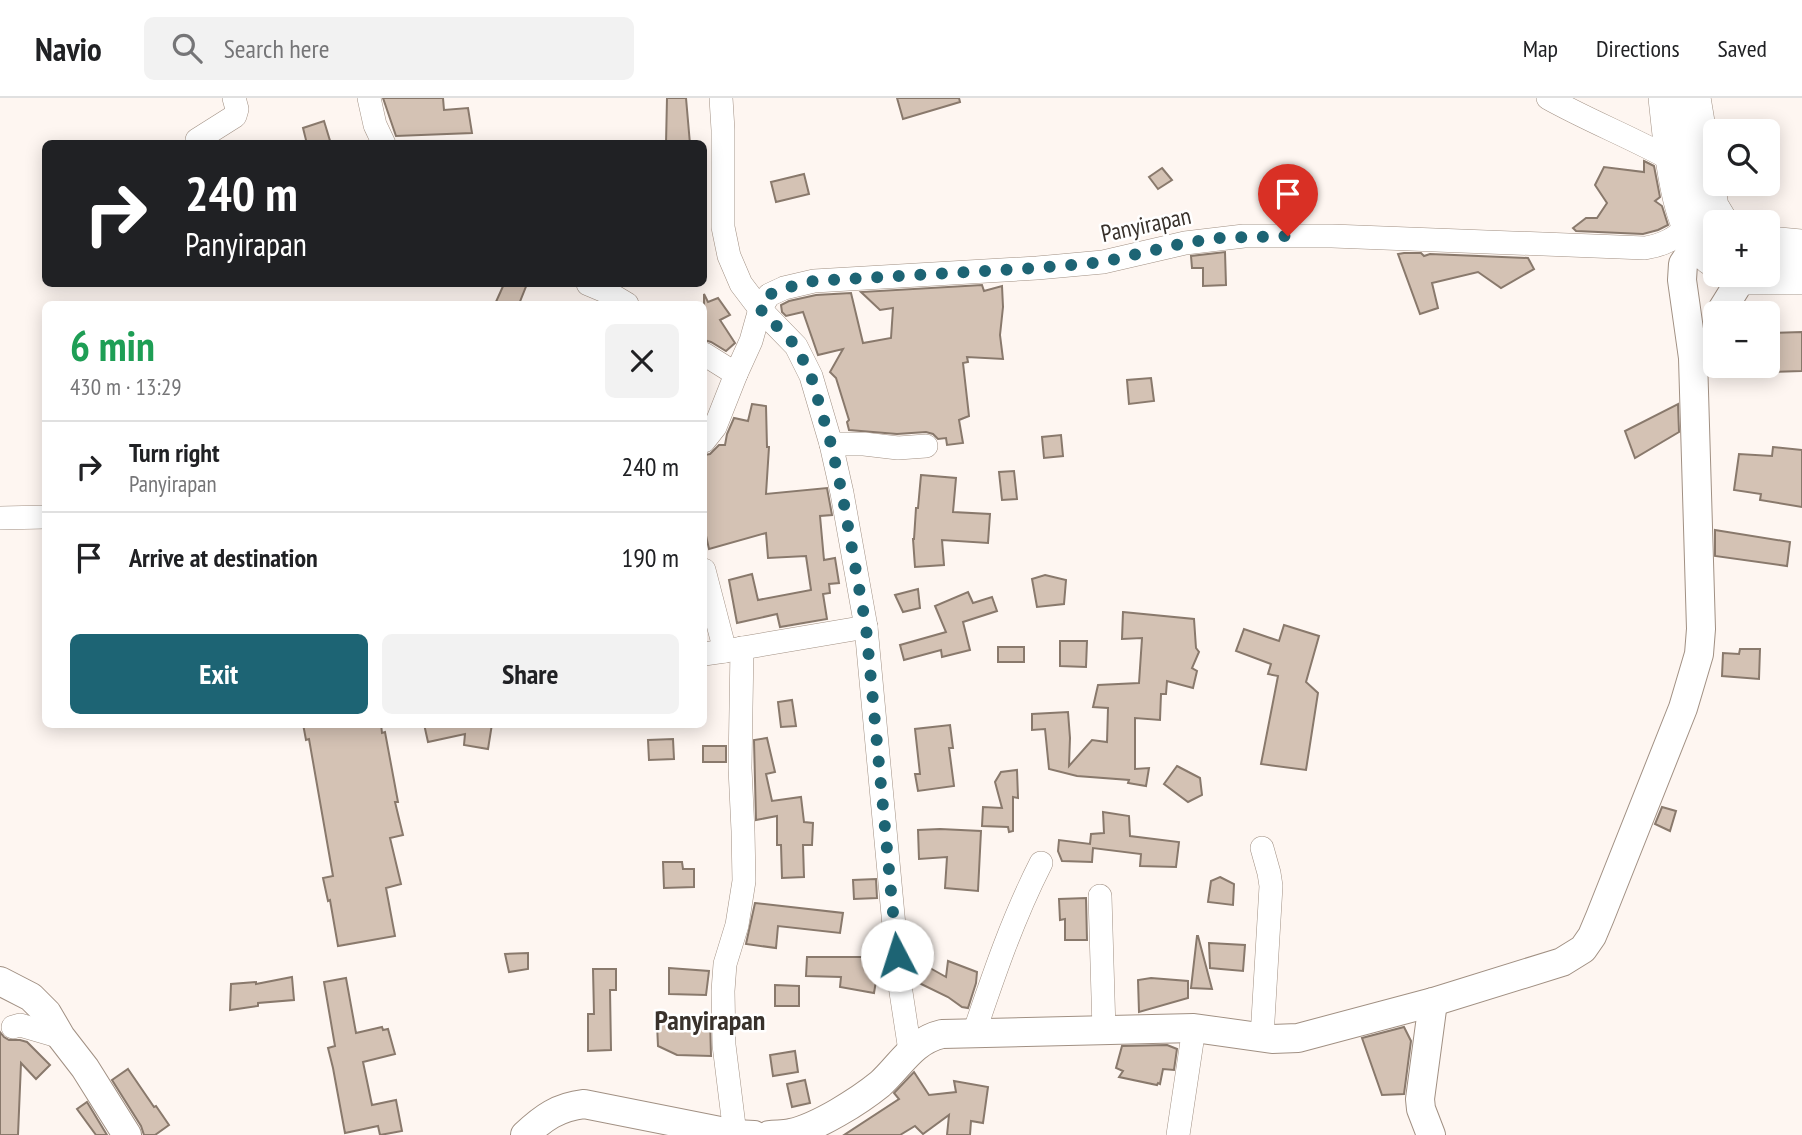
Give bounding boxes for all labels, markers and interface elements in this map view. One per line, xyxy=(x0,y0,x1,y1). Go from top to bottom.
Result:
search box xyxy=(144,17,634,80)
text: Navio xyxy=(35,27,102,70)
icon: search xyxy=(168,29,206,67)
text: Search here xyxy=(224,32,329,65)
text: Map xyxy=(1523,33,1558,64)
text: Directions xyxy=(1596,33,1680,64)
text: Saved xyxy=(1718,33,1767,64)
map controls xyxy=(1703,119,1780,378)
button: search xyxy=(1703,119,1780,196)
text: 240 m xyxy=(185,161,298,225)
pin xyxy=(1258,164,1318,236)
icon: right xyxy=(70,168,161,259)
icon: arrive xyxy=(1269,175,1307,213)
street label: Panyirapan xyxy=(1098,200,1194,249)
button: + xyxy=(1703,210,1780,287)
text: Panyirapan xyxy=(185,223,307,265)
button: − xyxy=(1703,301,1780,378)
text: 6 min xyxy=(70,318,155,373)
button: close xyxy=(605,324,679,398)
text: 430 m · 13:29 xyxy=(70,372,182,401)
text: Turn right xyxy=(129,436,220,469)
icon: right xyxy=(70,448,108,486)
text: 240 m xyxy=(621,450,679,483)
text: Panyirapan xyxy=(129,469,217,498)
icon: arrive xyxy=(70,539,108,577)
text: Arrive at destination xyxy=(129,541,318,574)
text: 190 m xyxy=(621,541,679,574)
button: Exit xyxy=(70,634,368,714)
button: Share xyxy=(382,634,679,714)
position arrow xyxy=(860,918,934,992)
district label: Panyirapan xyxy=(655,1001,765,1038)

